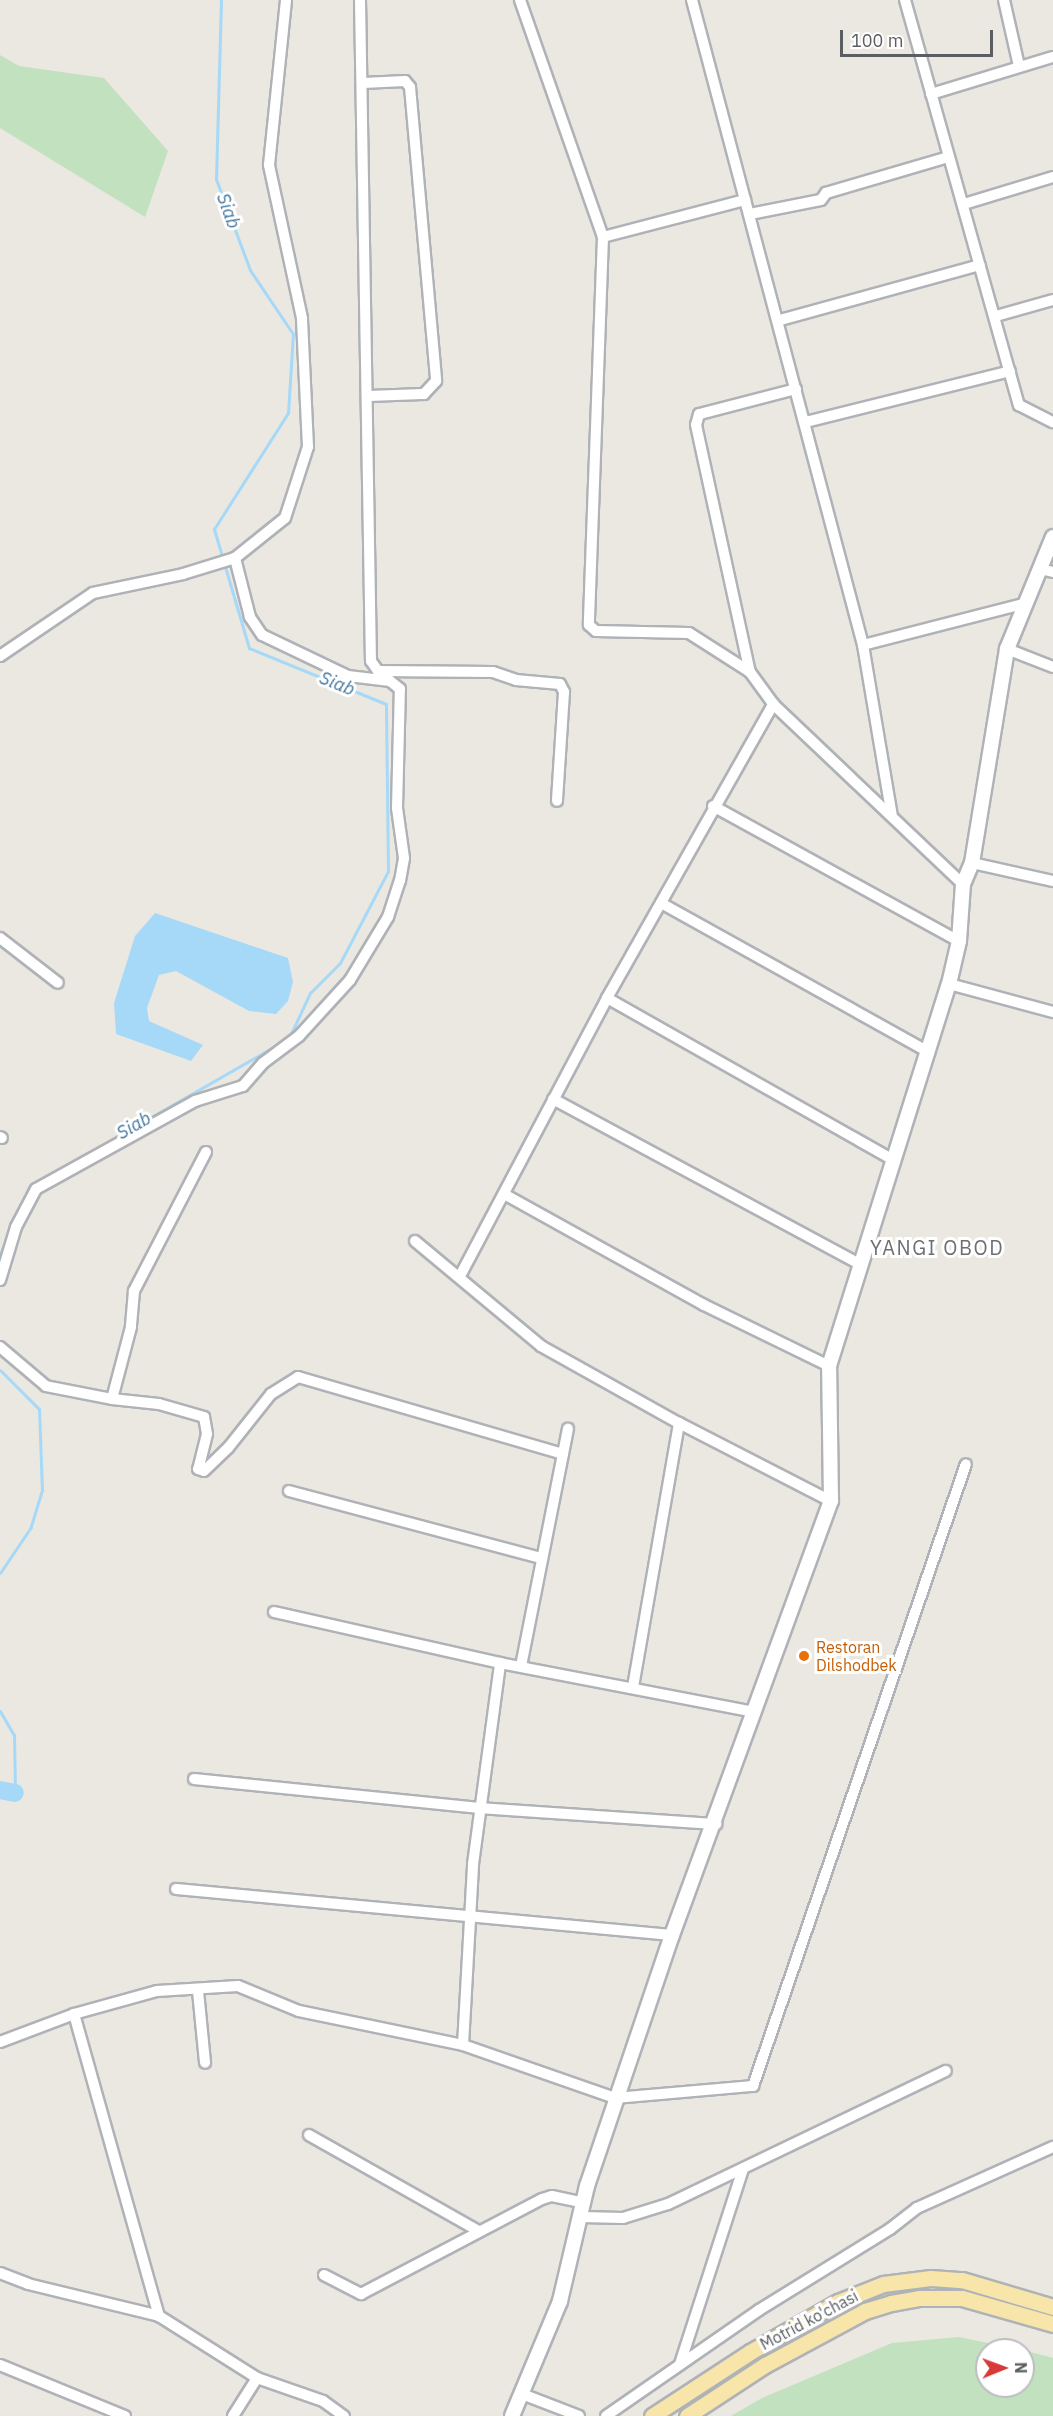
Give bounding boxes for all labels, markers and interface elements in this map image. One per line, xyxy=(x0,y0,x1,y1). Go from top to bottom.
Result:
scale bar xyxy=(843,18,996,56)
text: 100 m xyxy=(851,29,903,52)
water label: Siab xyxy=(212,190,244,232)
water label: Siab xyxy=(316,667,358,701)
water label: Siab xyxy=(113,1108,155,1144)
district label: YANGI OBOD xyxy=(870,1235,1004,1259)
place label: Restoran Dilshodbek xyxy=(816,1637,897,1675)
marker: Restoran Dilshodbek xyxy=(797,1649,811,1663)
street label: Motrid ko'chasi xyxy=(757,2286,861,2354)
north arrow xyxy=(975,2338,1035,2398)
text: N xyxy=(1011,2362,1031,2374)

